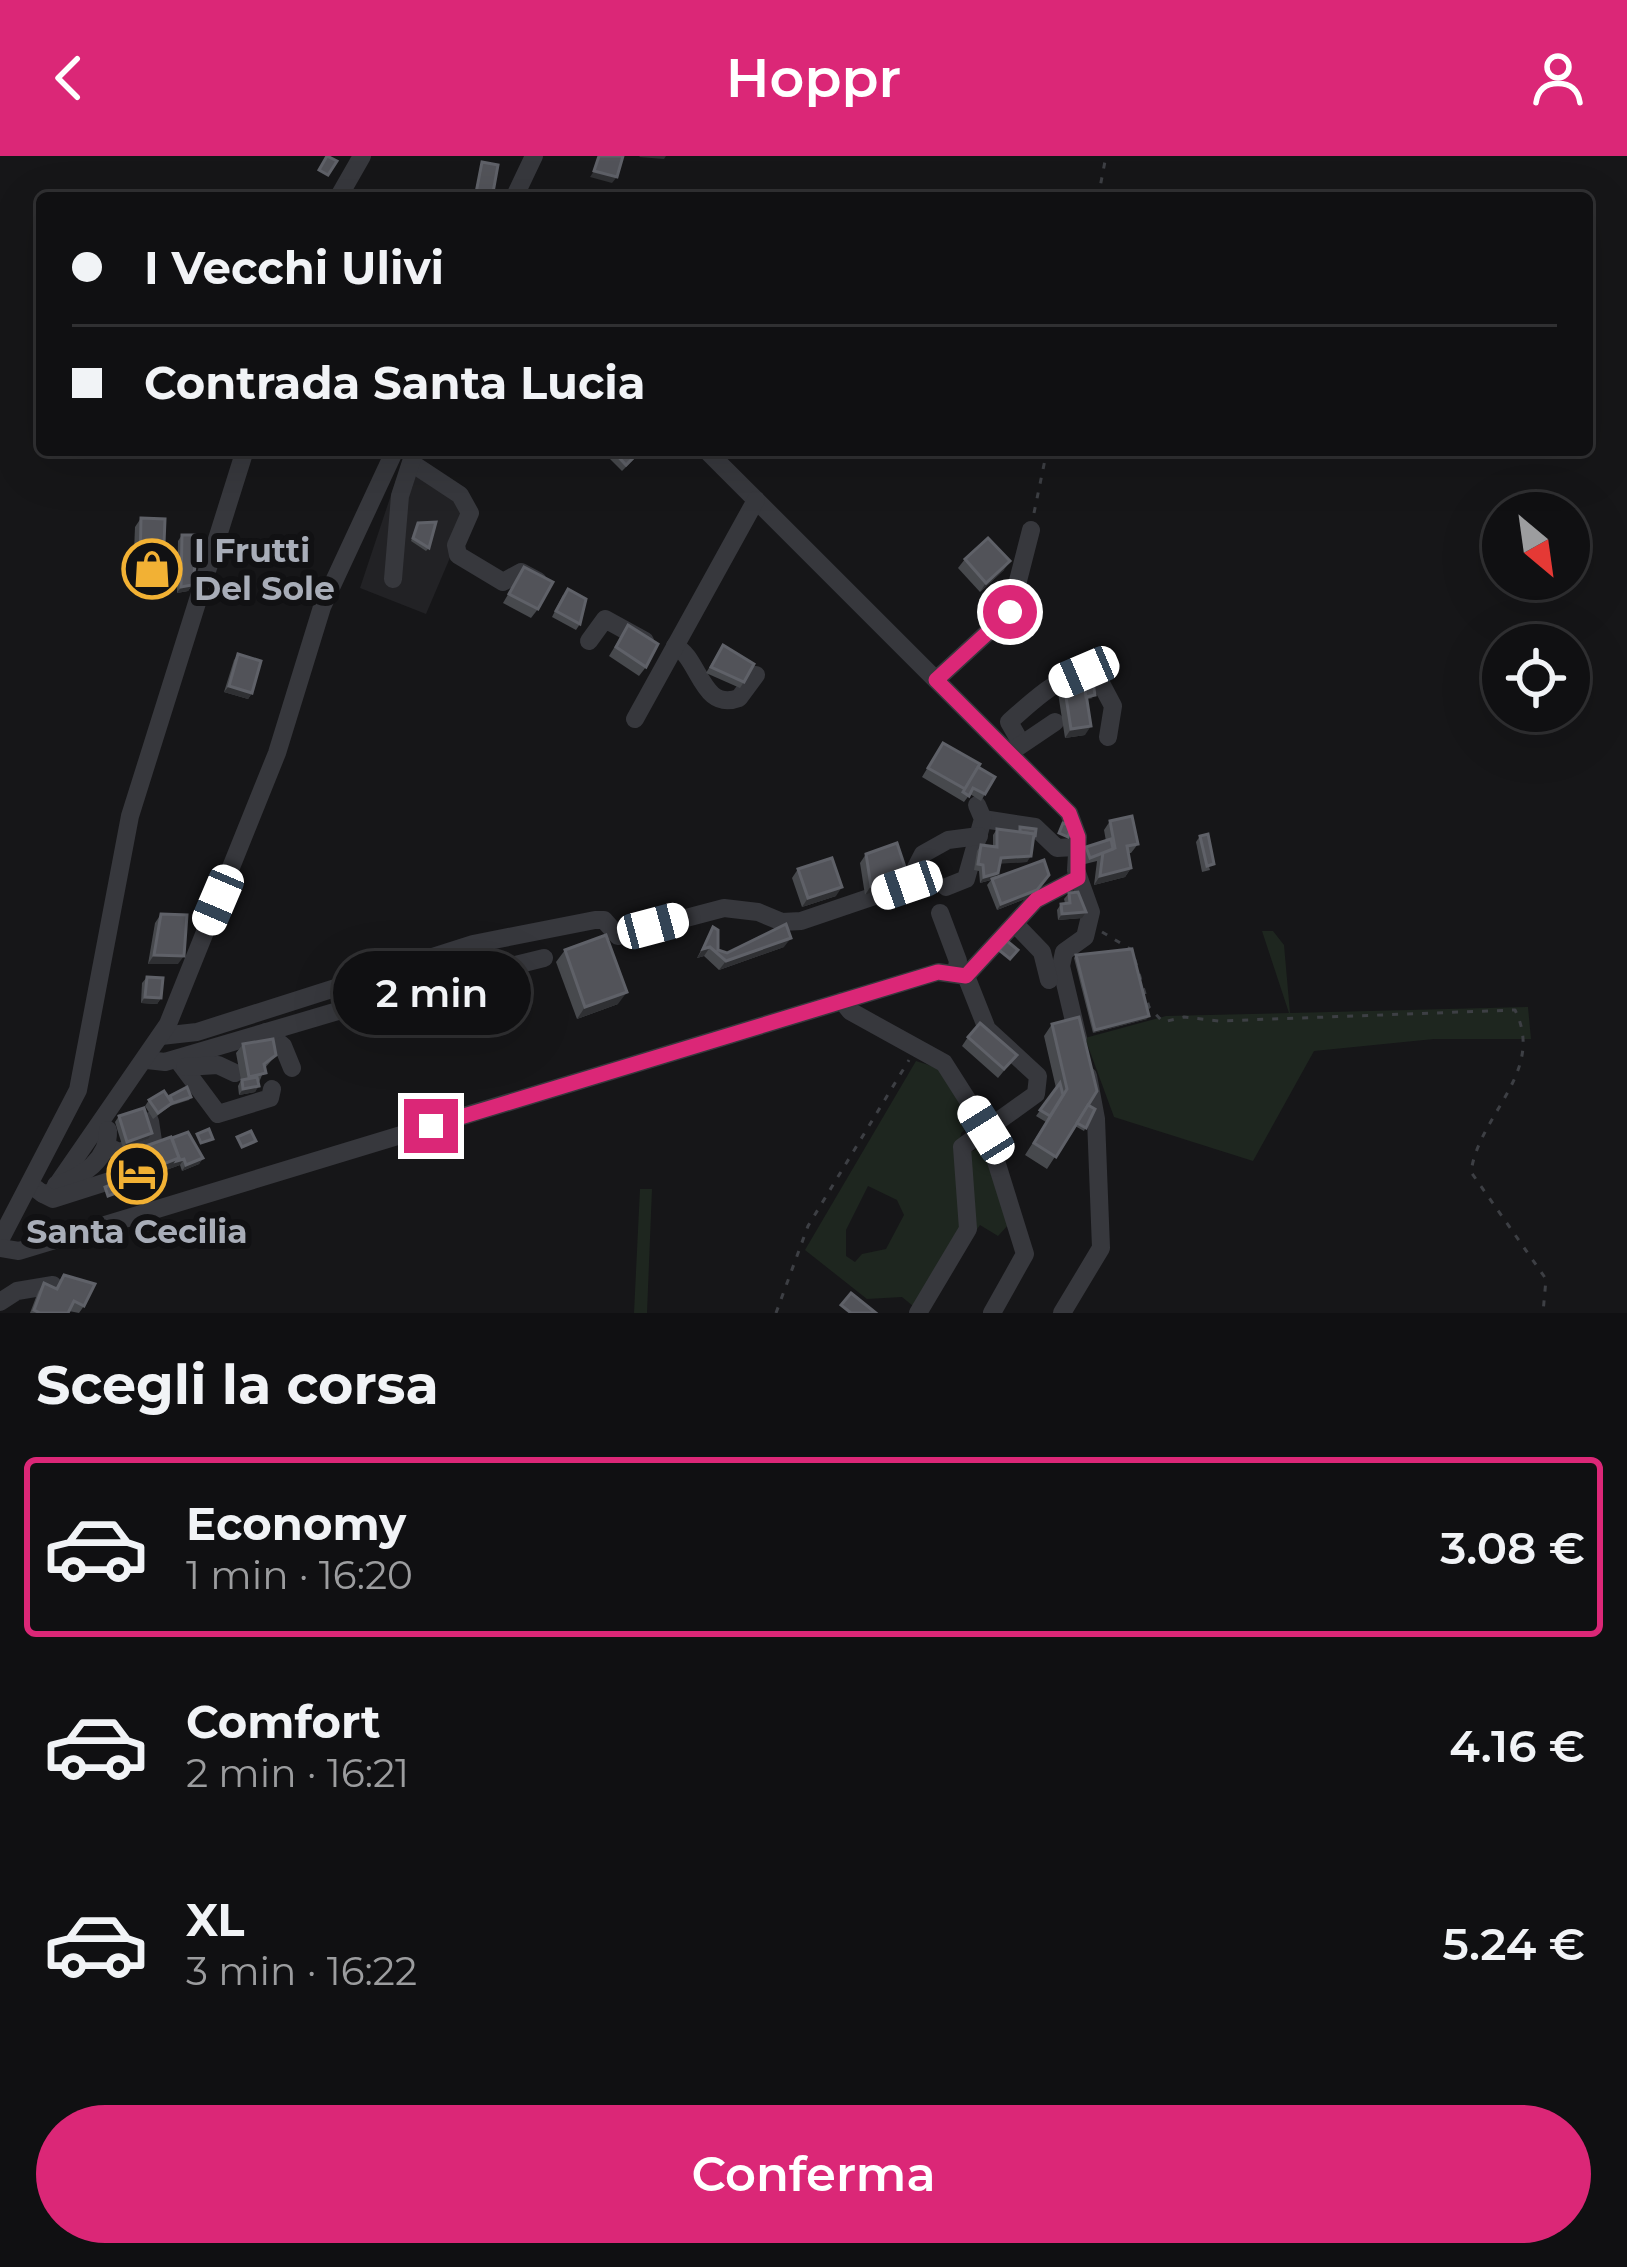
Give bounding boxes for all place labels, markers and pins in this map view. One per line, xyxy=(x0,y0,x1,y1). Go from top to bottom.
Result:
place label: I Frutti Del Sole xyxy=(194,530,335,608)
shop icon: I Frutti Del Sole xyxy=(121,538,183,600)
hotel icon: Santa Cecilia xyxy=(106,1143,168,1205)
place label: Santa Cecilia xyxy=(26,1211,248,1251)

